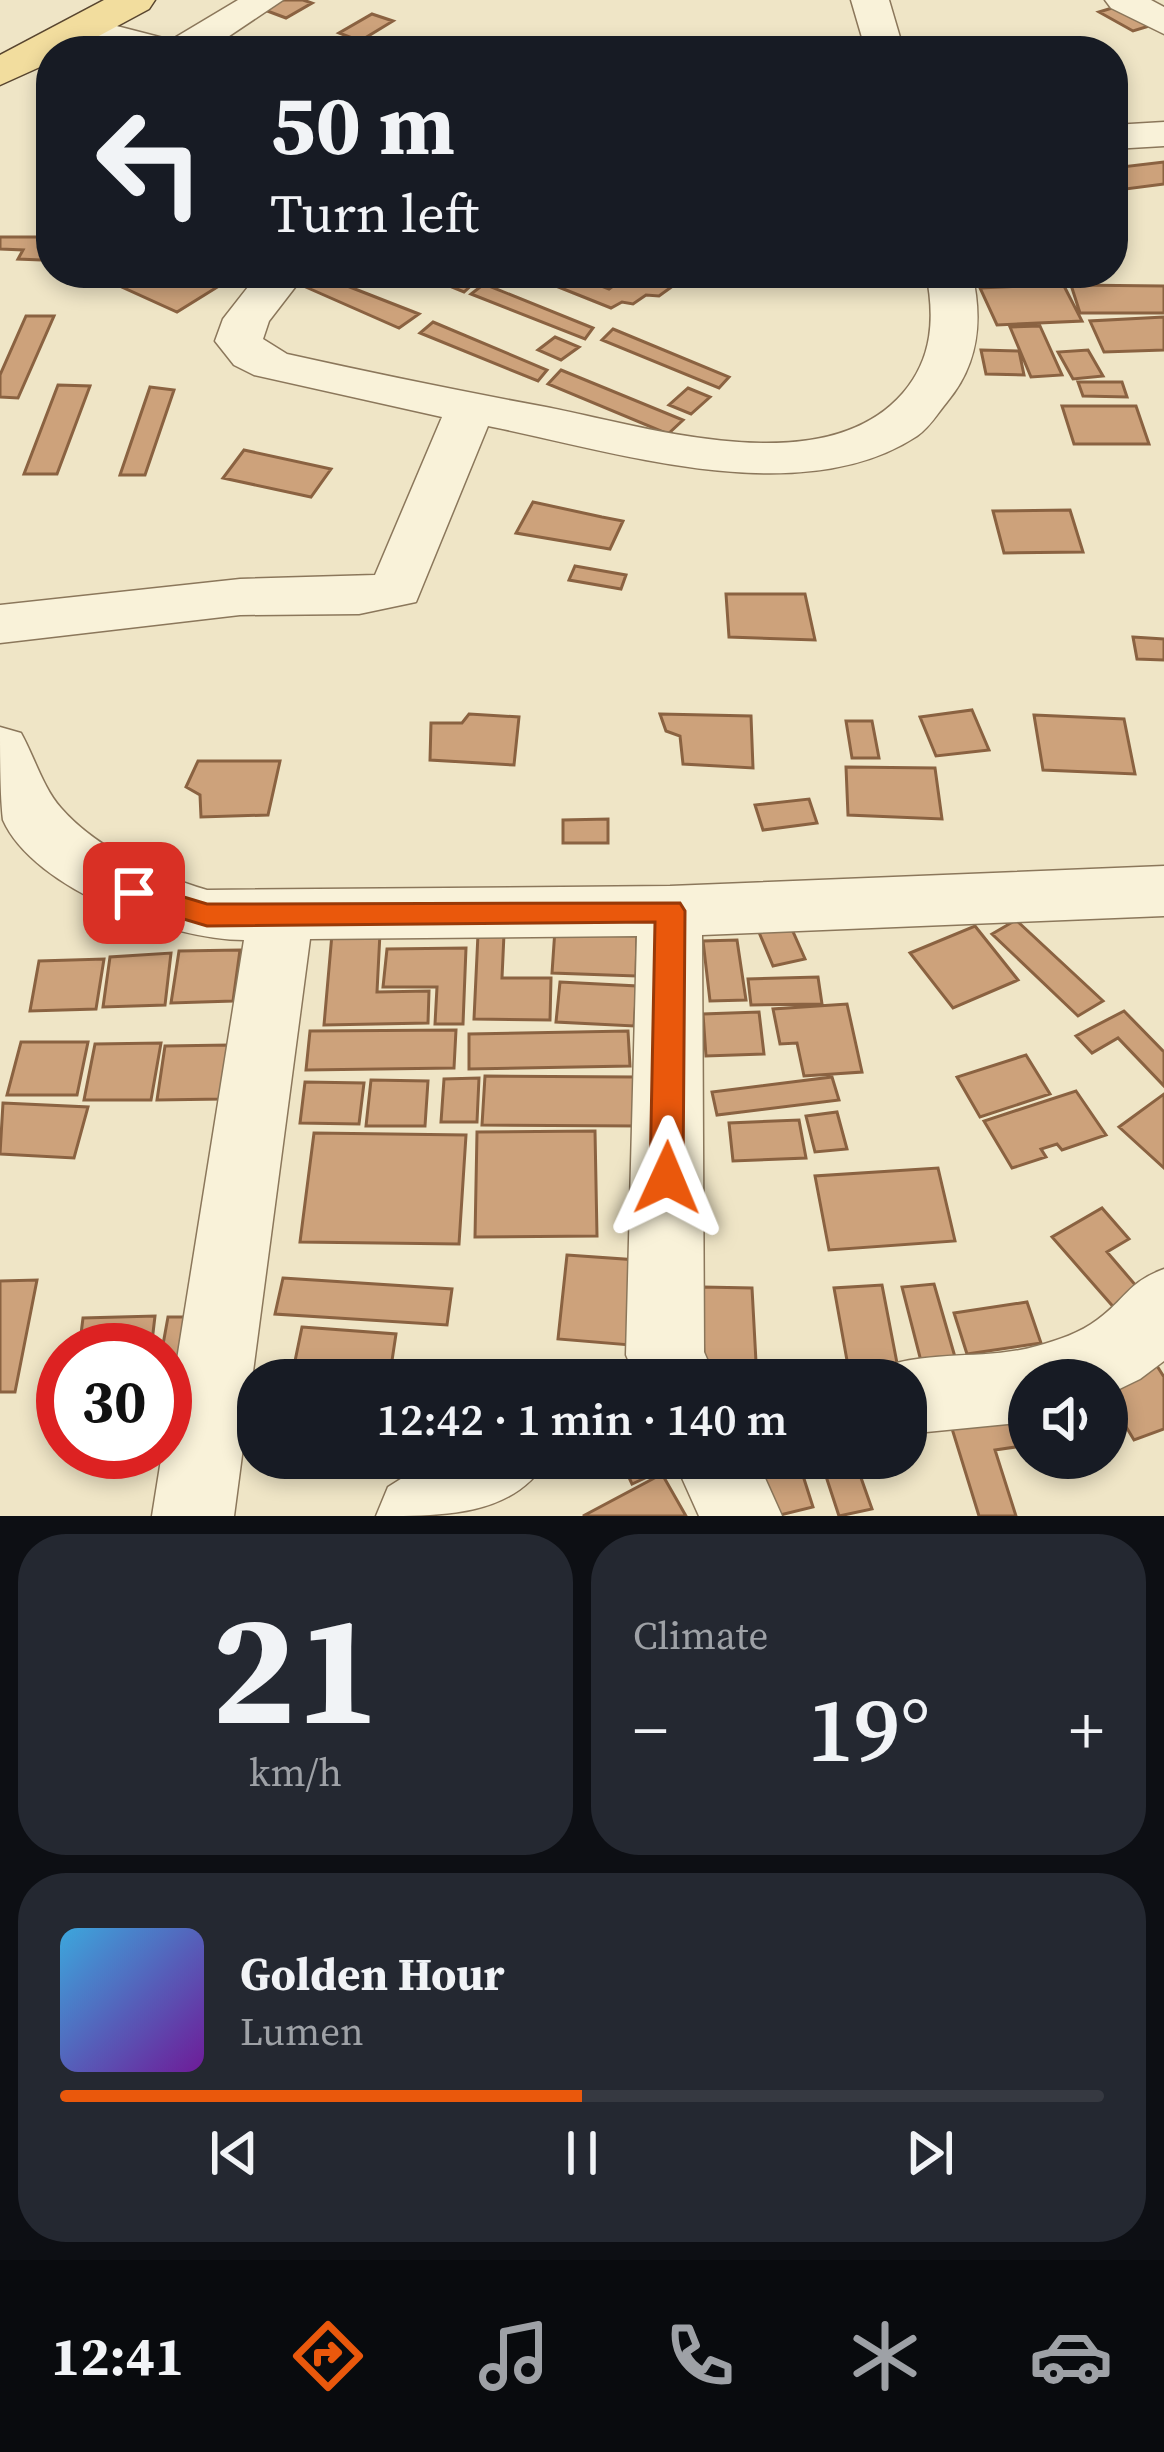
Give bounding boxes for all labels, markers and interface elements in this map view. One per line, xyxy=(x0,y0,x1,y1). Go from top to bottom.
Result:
text: 50 m xyxy=(270,67,455,182)
icon: left xyxy=(72,84,228,240)
text: Turn left xyxy=(270,176,479,250)
pin xyxy=(83,842,185,944)
icon: arrive xyxy=(101,860,167,926)
position arrow xyxy=(604,1115,730,1241)
speed limit sign: 30 xyxy=(36,1323,192,1479)
map controls xyxy=(1008,1359,1128,1479)
button: sound xyxy=(1008,1359,1128,1479)
text: 12:42 · 1 min · 140 m xyxy=(377,1388,787,1450)
text: 21 xyxy=(211,1561,380,1775)
text: Climate xyxy=(633,1609,768,1662)
text: 19° xyxy=(807,1668,930,1791)
text: − xyxy=(633,1685,668,1775)
text: + xyxy=(1069,1685,1104,1775)
text: km/h xyxy=(249,1746,342,1799)
text: Golden Hour xyxy=(240,1943,504,2005)
text: Lumen xyxy=(240,2005,364,2058)
icon: previous xyxy=(201,2120,267,2186)
icon: pause xyxy=(549,2120,615,2186)
icon: next xyxy=(897,2120,963,2186)
icon: directions xyxy=(286,2314,370,2398)
icon: music xyxy=(472,2314,556,2398)
icon: phone xyxy=(658,2314,742,2398)
icon: climate xyxy=(843,2314,927,2398)
icon: car xyxy=(1029,2314,1113,2398)
text: 12:41 xyxy=(51,2319,184,2393)

